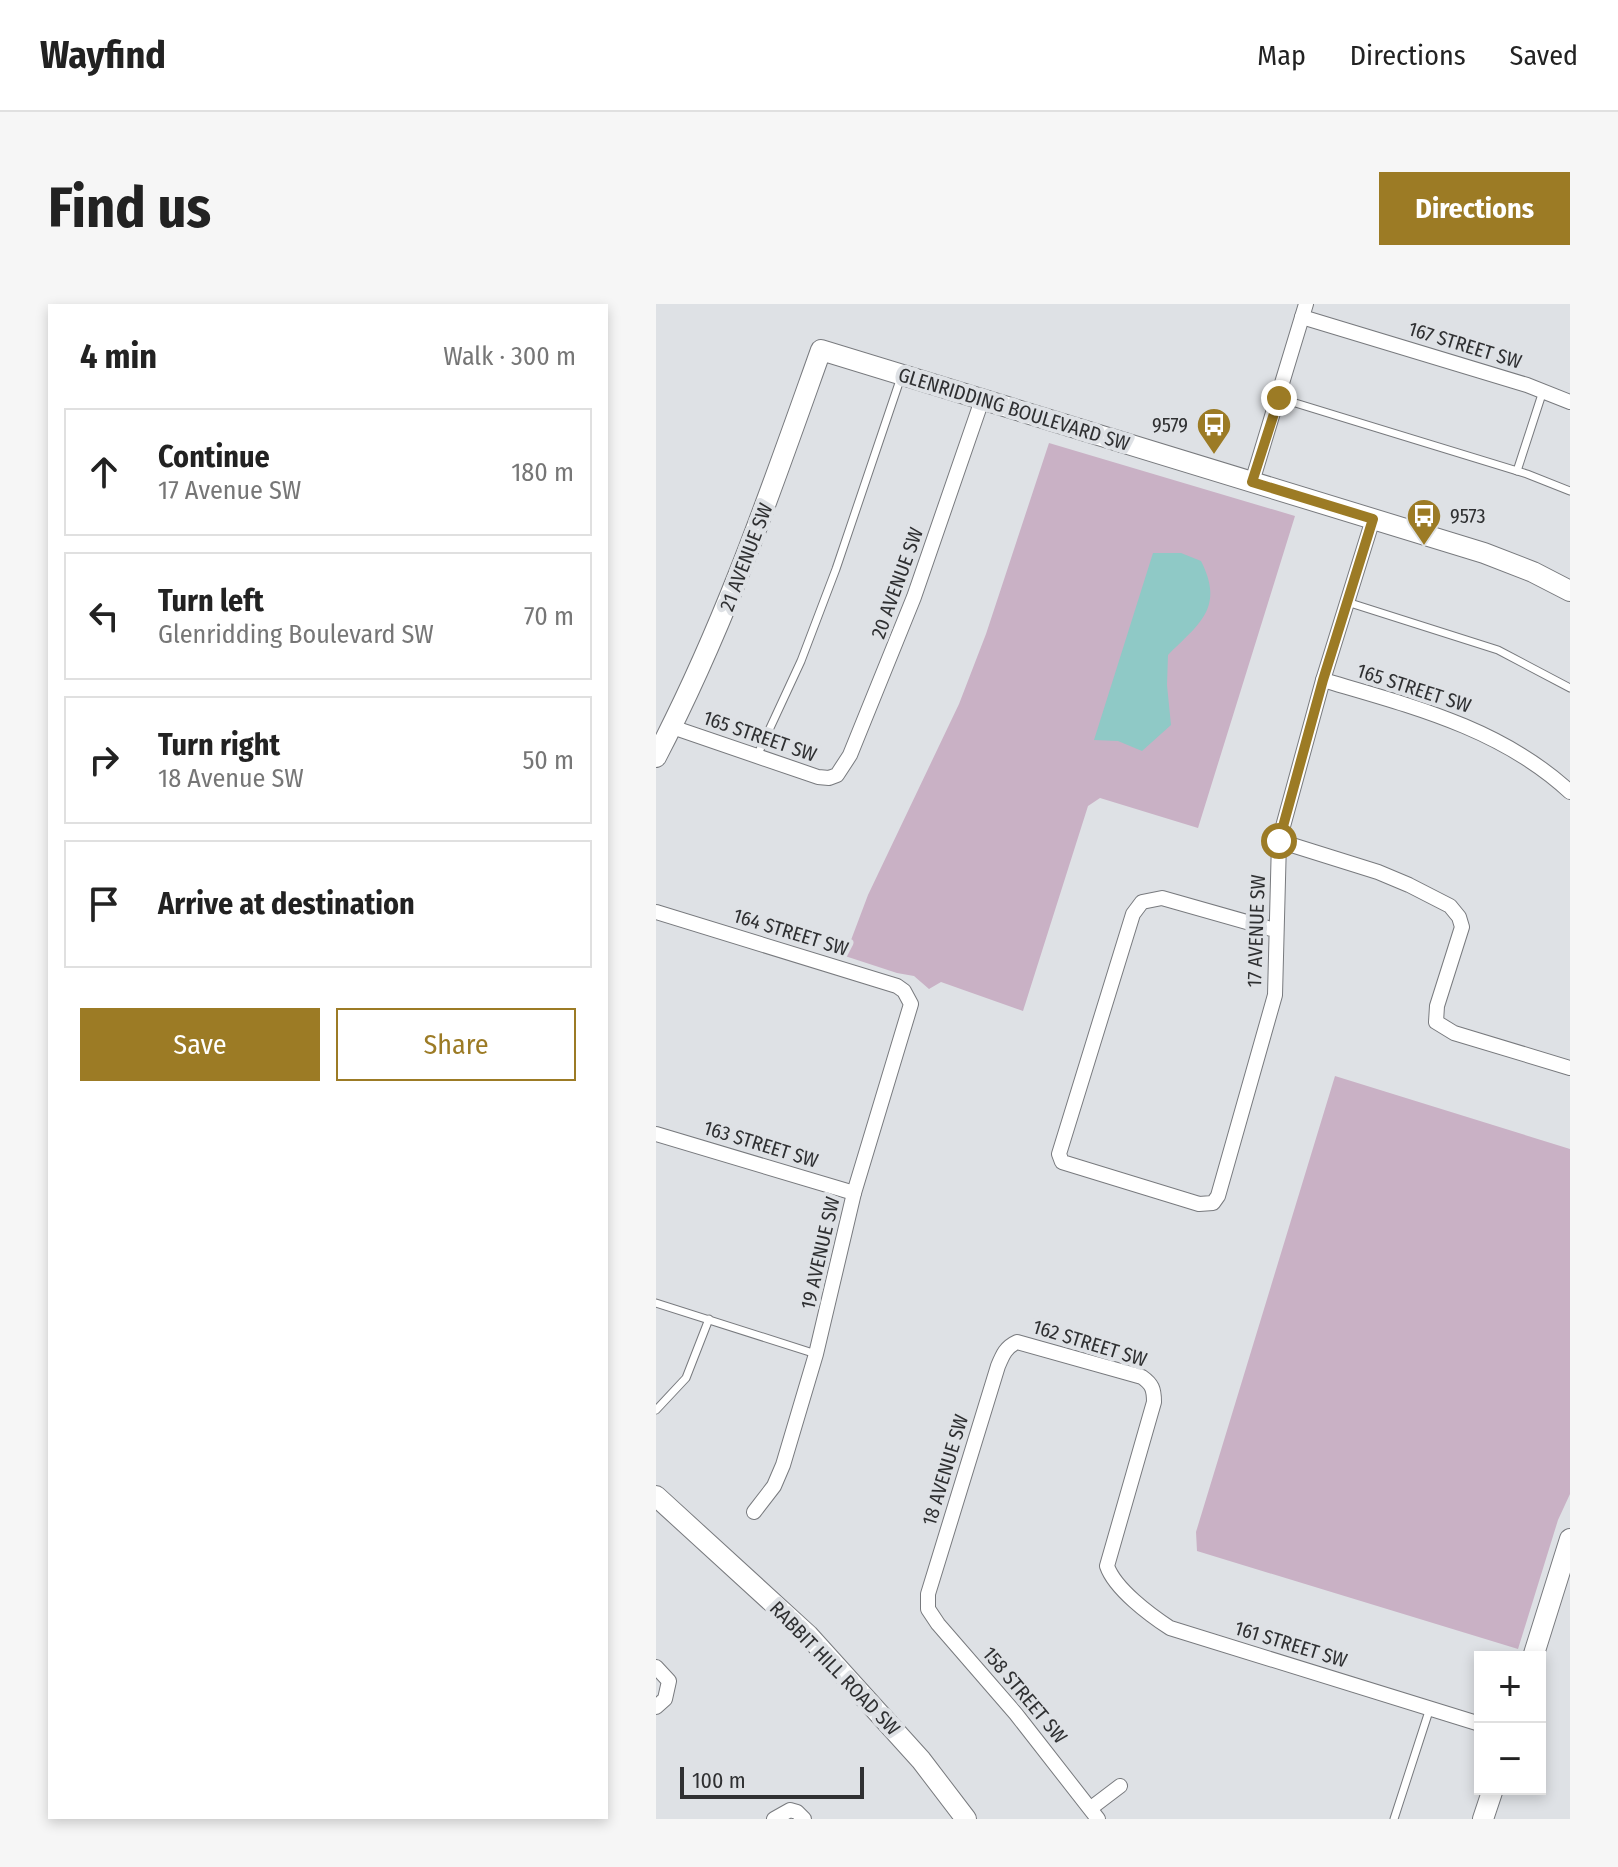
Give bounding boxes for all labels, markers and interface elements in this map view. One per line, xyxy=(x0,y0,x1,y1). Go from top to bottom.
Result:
text: Wayfind xyxy=(40,32,166,78)
text: Map xyxy=(1257,39,1306,72)
text: Directions xyxy=(1350,39,1466,72)
text: Saved xyxy=(1510,39,1578,72)
button: Directions xyxy=(1379,172,1570,245)
text: Find us xyxy=(48,175,211,242)
street label: 167 STREET SW xyxy=(1405,316,1525,374)
text: 4 min xyxy=(80,336,157,377)
text: Walk · 300 m xyxy=(443,341,576,372)
street label: GLENRIDDING BOULEVARD SW xyxy=(895,362,1133,456)
route end xyxy=(1261,380,1297,416)
bus stop icon: 9579 xyxy=(1195,406,1233,456)
place label: 9579 xyxy=(1152,413,1188,437)
text: Continue xyxy=(158,439,270,475)
icon: ahead xyxy=(82,450,126,494)
text: 180 m xyxy=(511,457,574,488)
text: 17 Avenue SW xyxy=(158,475,301,506)
bus stop icon: 9573 xyxy=(1405,497,1443,547)
street label: 21 AVENUE SW xyxy=(714,500,778,614)
place label: 9573 xyxy=(1450,504,1485,528)
street label: 20 AVENUE SW xyxy=(866,524,928,642)
text: Turn left xyxy=(158,583,264,619)
icon: left xyxy=(82,594,126,638)
text: 70 m xyxy=(524,601,574,632)
text: Glenridding Boulevard SW xyxy=(158,619,434,650)
street label: 165 STREET SW xyxy=(1354,658,1474,718)
street label: 165 STREET SW xyxy=(700,705,820,767)
text: Turn right xyxy=(158,727,280,763)
icon: right xyxy=(82,738,126,782)
text: 50 m xyxy=(522,745,574,776)
text: 18 Avenue SW xyxy=(158,763,304,794)
route start xyxy=(1261,823,1297,859)
street label: 17 AVENUE SW xyxy=(1242,874,1270,988)
icon: arrive xyxy=(82,882,126,926)
text: Arrive at destination xyxy=(158,886,415,922)
street label: 164 STREET SW xyxy=(731,903,851,961)
button: Save xyxy=(80,1008,320,1081)
button: Share xyxy=(336,1008,576,1081)
street label: 163 STREET SW xyxy=(701,1115,821,1173)
street label: 19 AVENUE SW xyxy=(795,1194,845,1312)
street label: 162 STREET SW xyxy=(1030,1314,1150,1372)
street label: 18 AVENUE SW xyxy=(917,1411,973,1528)
street label: RABBIT HILL ROAD SW xyxy=(765,1596,905,1740)
street label: 161 STREET SW xyxy=(1232,1616,1350,1672)
street label: 158 STREET SW xyxy=(978,1642,1072,1748)
map controls xyxy=(1474,1651,1546,1795)
button: + xyxy=(1474,1651,1546,1723)
button: − xyxy=(1474,1723,1546,1795)
scale bar xyxy=(680,1763,864,1799)
text: 100 m xyxy=(692,1767,746,1794)

